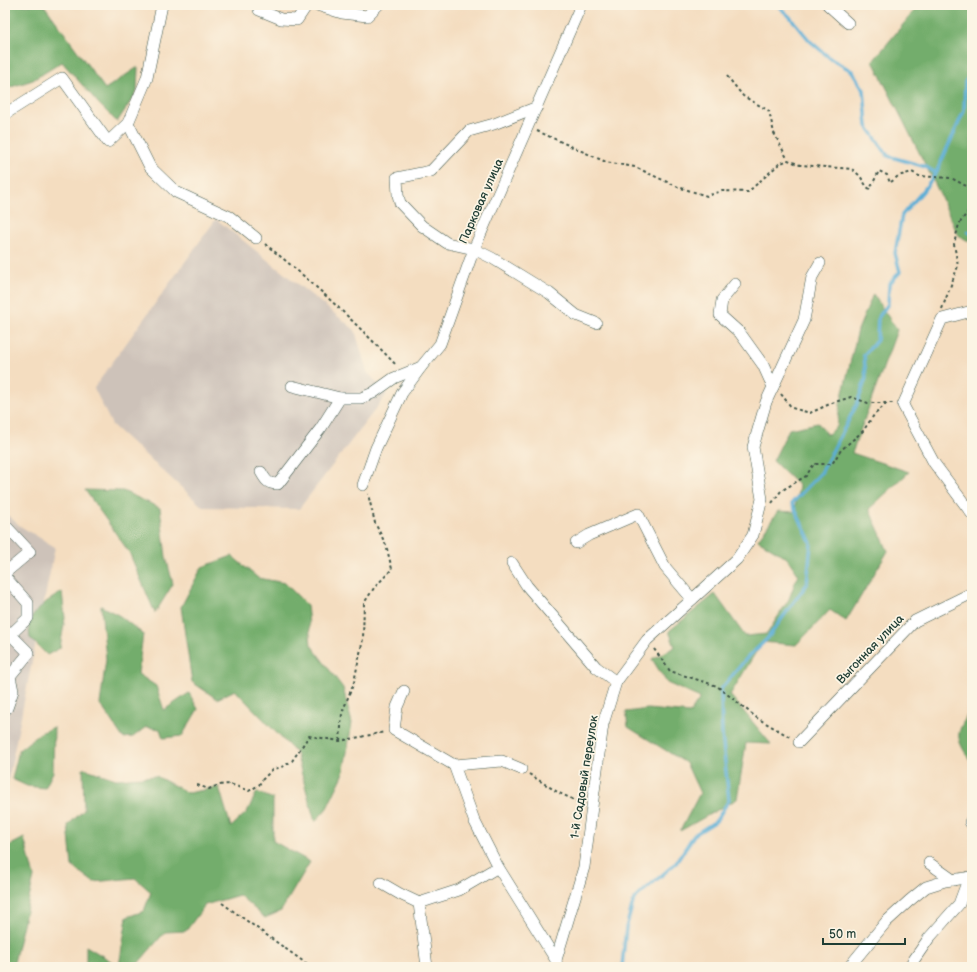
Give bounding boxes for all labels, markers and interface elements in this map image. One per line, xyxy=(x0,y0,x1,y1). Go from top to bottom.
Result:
street label: Парковая улица xyxy=(456,156,507,246)
street label: Выгонная улица xyxy=(833,612,907,687)
street label: 1-й Садовый переулок xyxy=(567,714,602,840)
scale bar xyxy=(823,920,905,946)
text: 50 m xyxy=(829,927,856,942)

